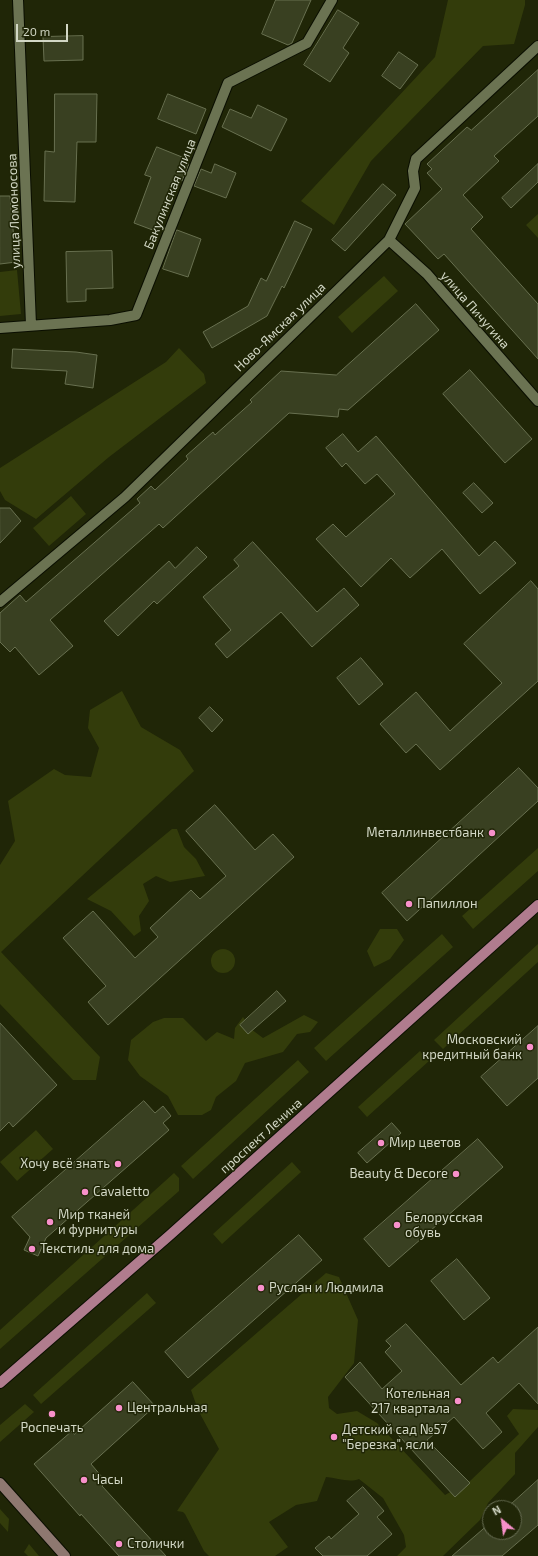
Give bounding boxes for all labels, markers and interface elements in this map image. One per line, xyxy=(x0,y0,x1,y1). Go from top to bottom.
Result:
scale bar xyxy=(18,16,70,42)
text: 20 m xyxy=(23,24,50,38)
street label: Бакулинская улица xyxy=(141,137,199,251)
street label: улица Ломоносова xyxy=(4,153,24,269)
street label: улица Пичугина xyxy=(437,268,513,352)
street label: Ново-Ямская улица xyxy=(231,279,329,375)
place label: Металлинвестбанк xyxy=(366,825,484,841)
marker: Металлинвестбанк xyxy=(487,828,497,838)
place label: Папиллон xyxy=(417,896,478,912)
marker: Папиллон xyxy=(404,899,414,909)
place label: Московский кредитный банк xyxy=(422,1032,522,1063)
marker: Московский кредитный банк xyxy=(525,1042,535,1052)
street label: проспект Ленина xyxy=(217,1095,305,1177)
place label: Мир цветов xyxy=(389,1135,461,1151)
marker: Мир цветов xyxy=(376,1138,386,1148)
place label: Хочу всё знать xyxy=(20,1156,110,1172)
marker: Хочу всё знать xyxy=(113,1159,123,1169)
place label: Beauty & Decore xyxy=(349,1166,448,1182)
marker: Beauty & Decore xyxy=(451,1169,461,1179)
place label: Cavaletto xyxy=(93,1184,150,1200)
marker: Cavaletto xyxy=(80,1187,90,1197)
place label: Мир тканей и фурнитуры xyxy=(58,1207,138,1238)
place label: Белорусская обувь xyxy=(405,1210,483,1241)
marker: Мир тканей и фурнитуры xyxy=(45,1217,55,1227)
marker: Белорусская обувь xyxy=(392,1220,402,1230)
place label: Текстиль для дома xyxy=(40,1241,154,1257)
marker: Текстиль для дома xyxy=(27,1244,37,1254)
place label: Руслан и Людмила xyxy=(269,1280,384,1296)
marker: Руслан и Людмила xyxy=(256,1283,266,1293)
place label: Котельная 217 квартала xyxy=(371,1386,450,1417)
marker: Котельная 217 квартала xyxy=(453,1396,463,1406)
place label: Центральная xyxy=(127,1400,208,1416)
marker: Центральная xyxy=(114,1403,124,1413)
marker: Роспечать xyxy=(47,1409,57,1419)
place label: Роспечать xyxy=(20,1420,84,1436)
place label: Детский сад №57 "Березка", ясли xyxy=(342,1422,447,1453)
marker: Детский сад №57 "Березка", ясли xyxy=(329,1432,339,1442)
place label: Часы xyxy=(92,1472,123,1488)
marker: Часы xyxy=(79,1475,89,1485)
north arrow xyxy=(482,1500,522,1540)
text: N xyxy=(490,1502,503,1518)
place label: Столички xyxy=(127,1536,184,1552)
marker: Столички xyxy=(114,1539,124,1549)

